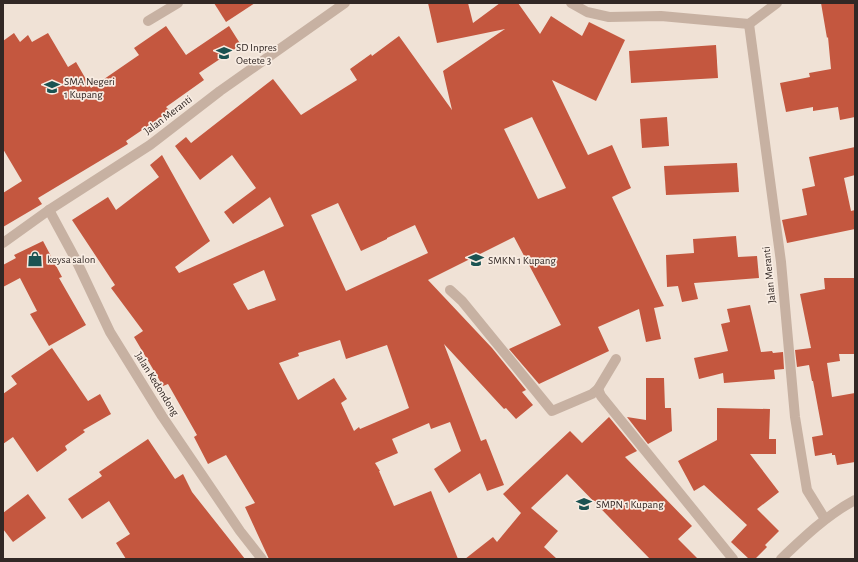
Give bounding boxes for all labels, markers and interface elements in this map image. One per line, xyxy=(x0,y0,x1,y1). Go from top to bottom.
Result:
place label: SD Inpres Oetete 3 xyxy=(236,42,277,66)
school or university icon: SD Inpres Oetete 3 xyxy=(215,44,233,62)
place label: SMA Negeri 1 Kupang xyxy=(64,76,115,100)
school or university icon: SMA Negeri 1 Kupang xyxy=(43,78,61,96)
street label: Jalan Meranti xyxy=(142,93,194,137)
street label: Jalan Meranti xyxy=(761,246,777,304)
shop icon: keysa salon xyxy=(26,250,44,268)
school or university icon: SMKN 1 Kupang xyxy=(467,251,485,269)
place label: keysa salon xyxy=(47,254,95,265)
place label: SMKN 1 Kupang xyxy=(488,255,557,266)
street label: Jalan Kedondong xyxy=(133,350,181,418)
school or university icon: SMPN 1 Kupang xyxy=(575,495,593,513)
place label: SMPN 1 Kupang xyxy=(596,499,664,510)

